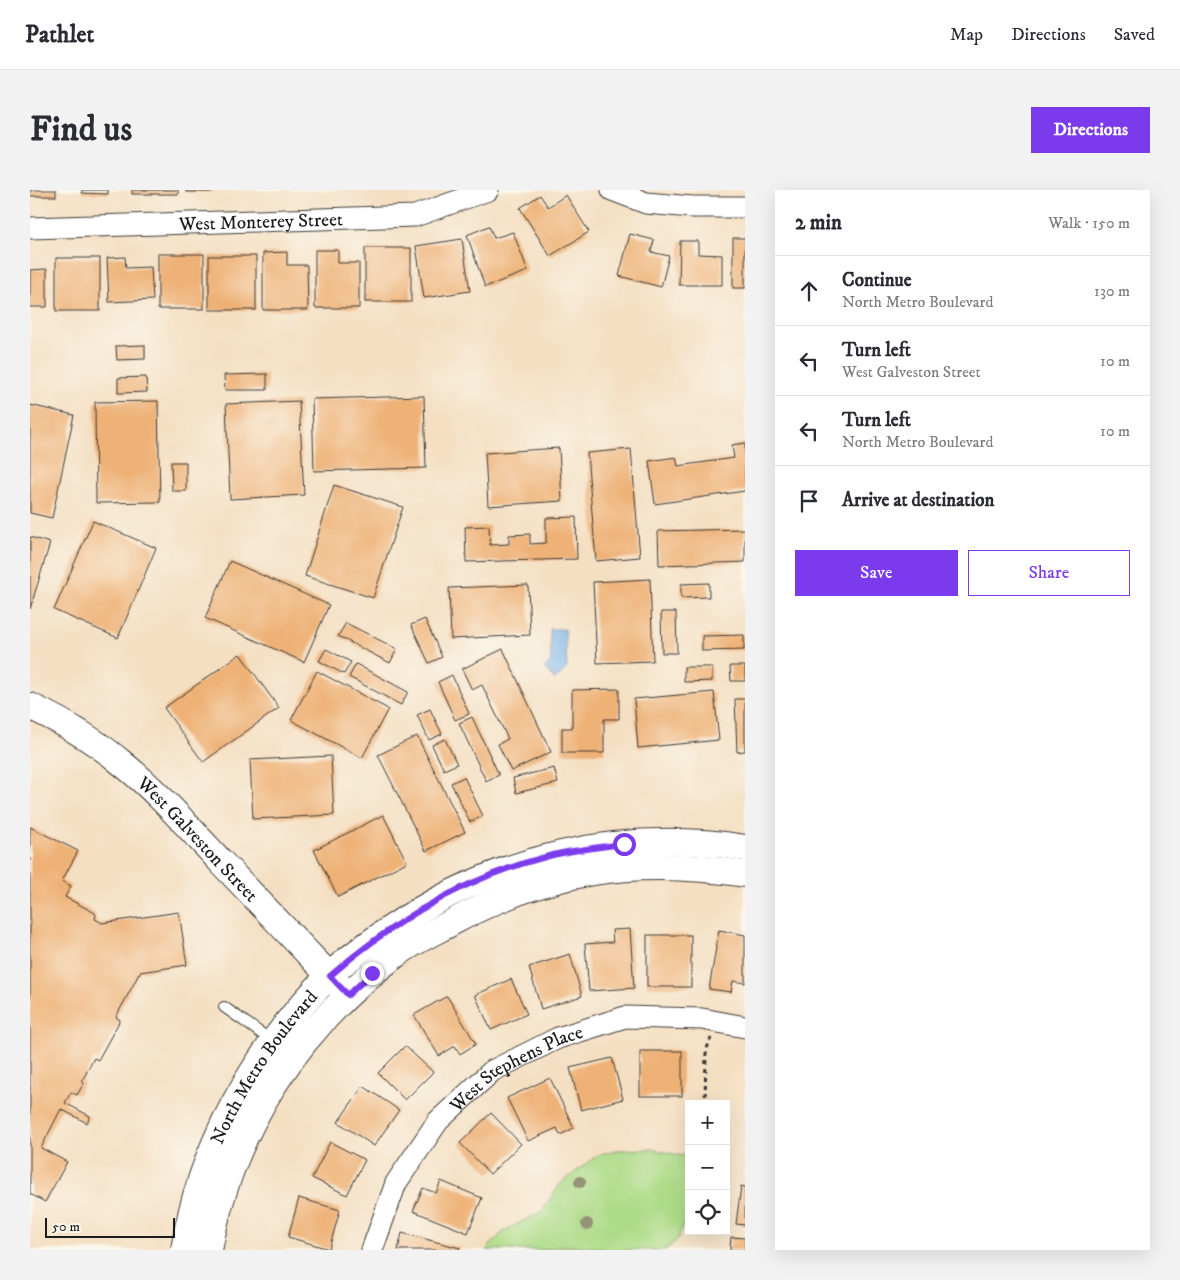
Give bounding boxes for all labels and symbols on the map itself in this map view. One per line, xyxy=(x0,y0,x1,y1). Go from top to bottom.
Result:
street label: West Monterey Street xyxy=(178,208,343,236)
street label: West Galveston Street xyxy=(131,771,263,907)
route start xyxy=(613,833,636,856)
route end xyxy=(361,962,384,985)
street label: North Metro Boulevard xyxy=(206,985,323,1148)
street label: West Stephens Place xyxy=(445,1021,586,1118)
scale bar xyxy=(45,1215,175,1238)

